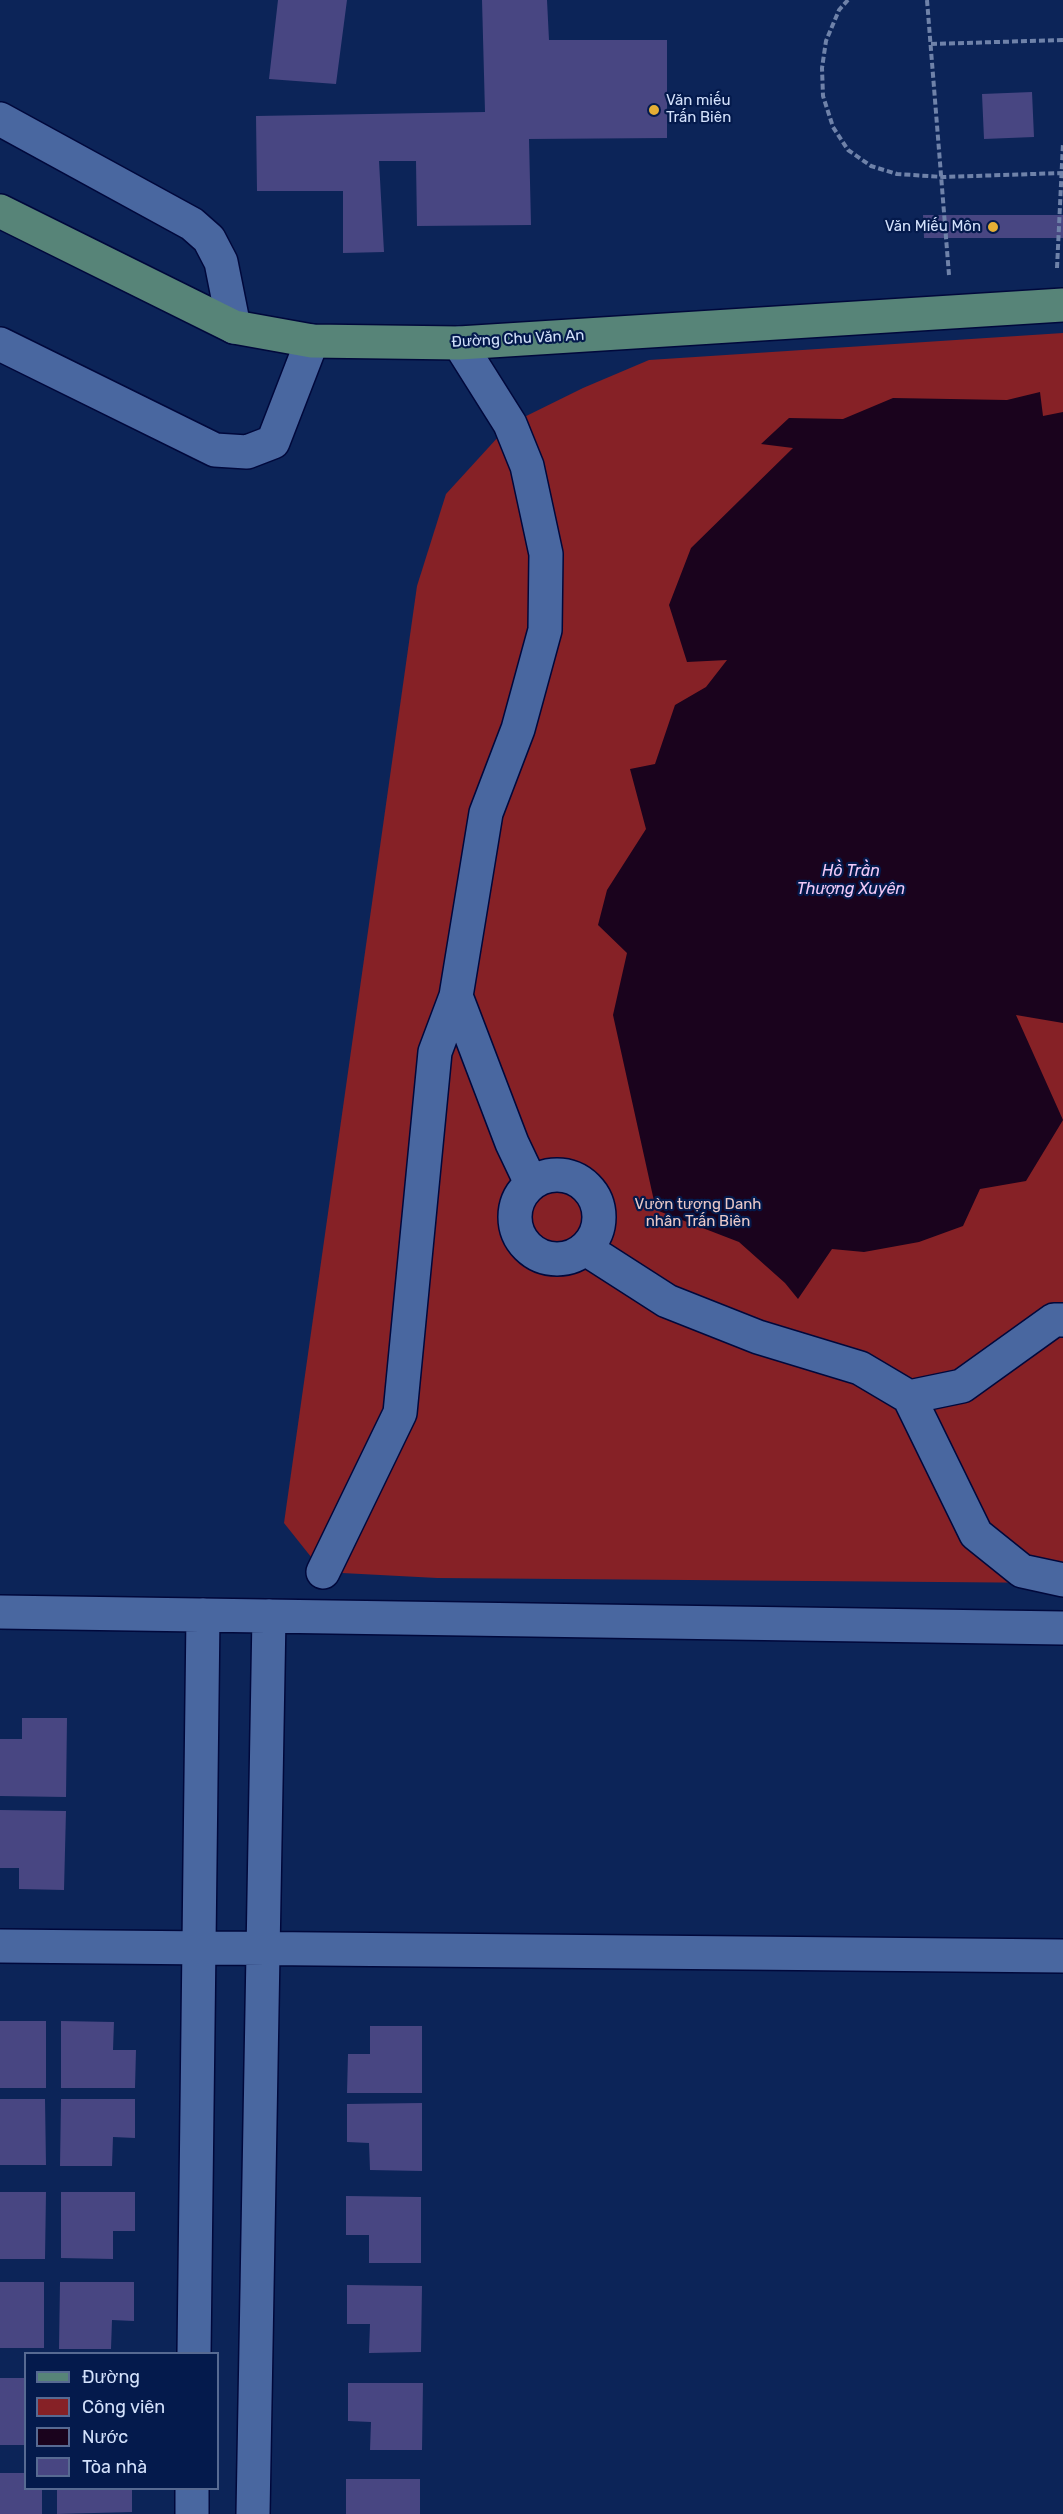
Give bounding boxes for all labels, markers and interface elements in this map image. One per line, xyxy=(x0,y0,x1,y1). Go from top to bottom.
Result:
place label: Văn miếu Trấn Biên xyxy=(666,92,731,127)
marker: Văn miếu Trấn Biên xyxy=(647,103,661,117)
place label: Văn Miếu Môn xyxy=(885,218,981,236)
marker: Văn Miếu Môn xyxy=(986,220,1000,234)
street label: Đường Chu Văn An xyxy=(451,327,585,351)
water label: Hồ Trần Thượng Xuyên xyxy=(797,861,905,899)
park label: Vườn tượng Danh nhân Trấn Biên xyxy=(635,1196,761,1231)
legend xyxy=(24,2352,219,2490)
text: Đường xyxy=(82,2366,140,2388)
text: Công viên xyxy=(82,2396,165,2418)
text: Nước xyxy=(82,2426,128,2448)
text: Tòa nhà xyxy=(82,2456,147,2478)

